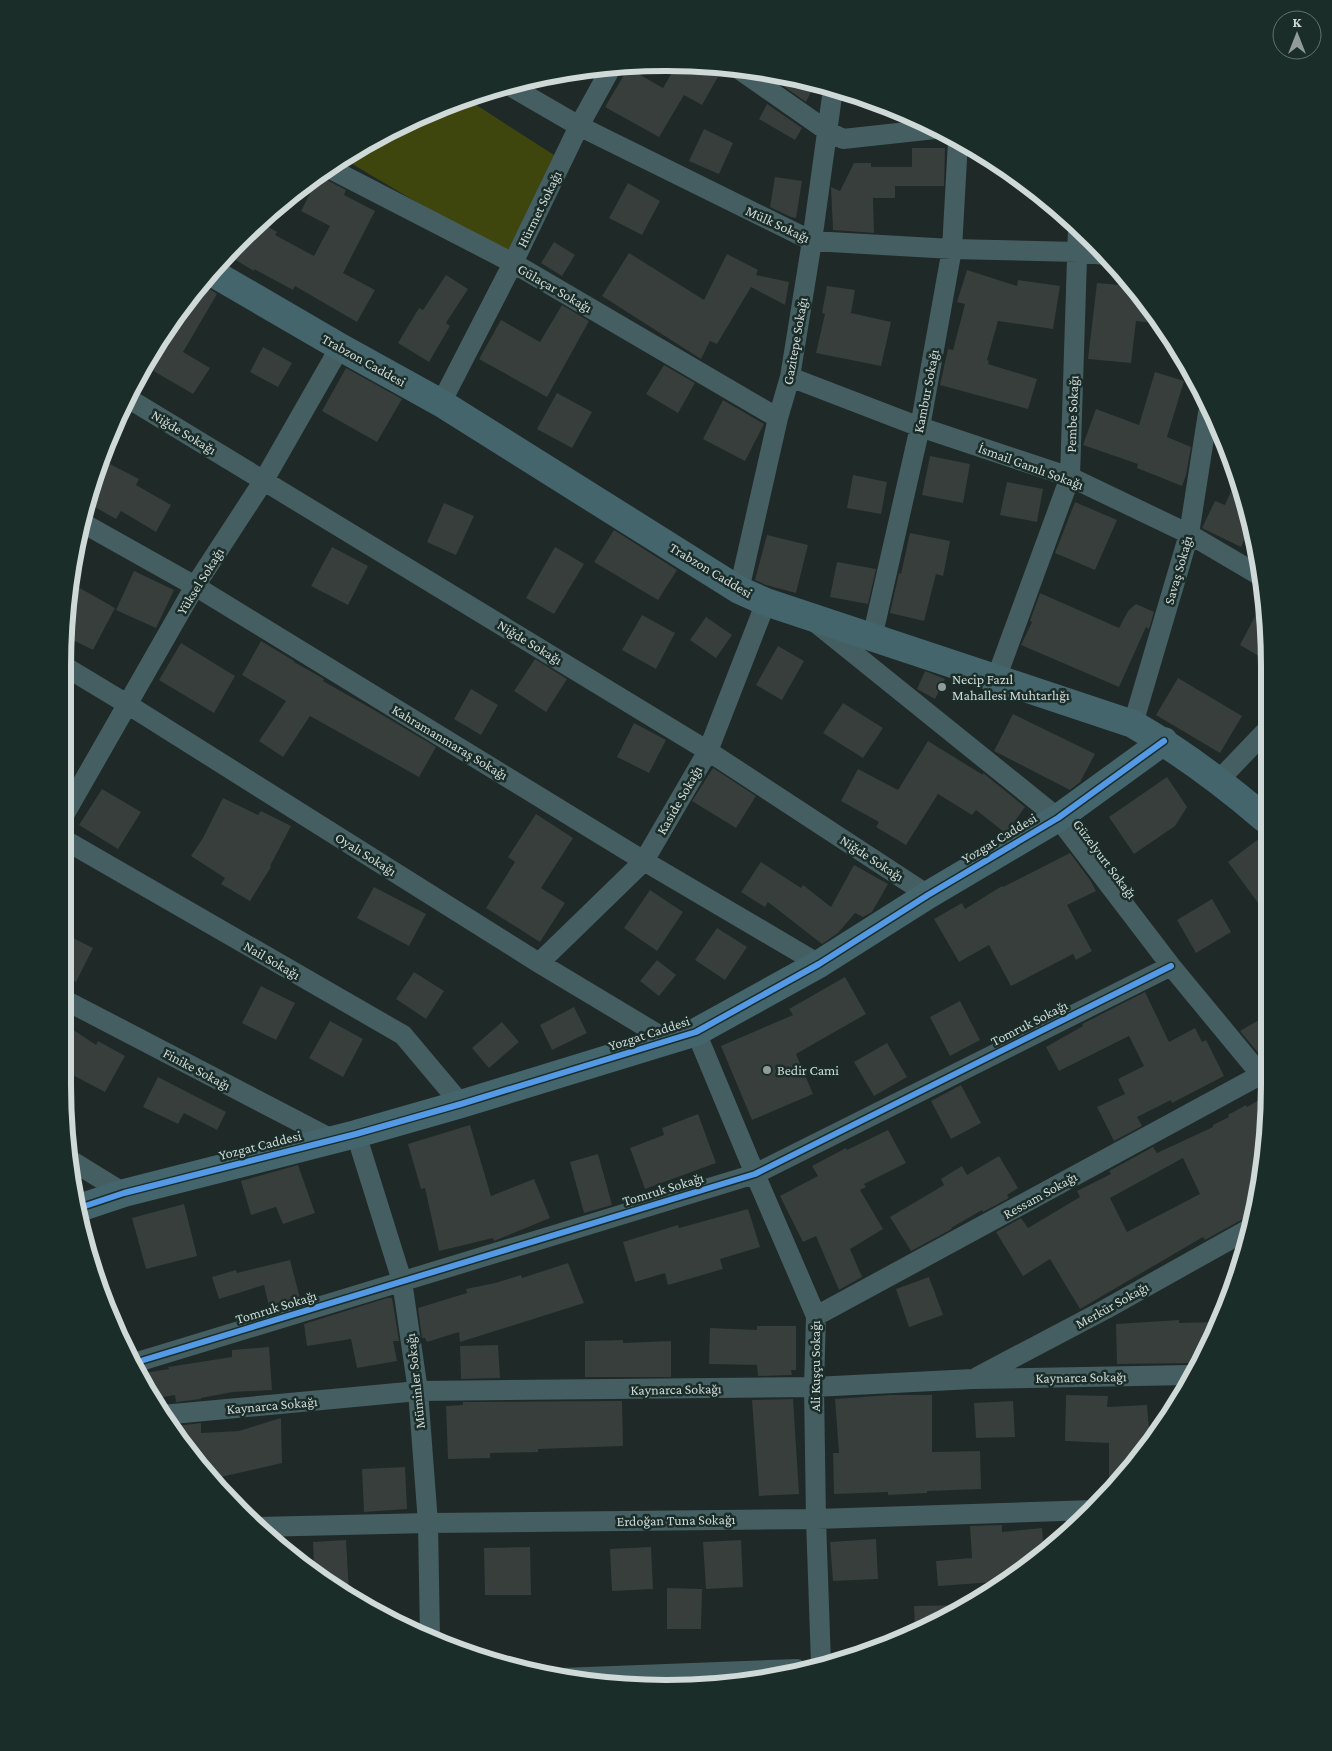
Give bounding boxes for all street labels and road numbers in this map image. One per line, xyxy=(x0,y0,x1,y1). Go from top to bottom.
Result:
street label: Hürmet Sokağı xyxy=(514,168,565,250)
street label: Mülk Sokağı xyxy=(743,202,813,246)
street label: Gülaçar Sokağı xyxy=(515,260,595,316)
street label: Gazitepe Sokağı xyxy=(779,296,811,386)
street label: Trabzon Caddesi xyxy=(319,330,409,390)
street label: Kambur Sokağı xyxy=(910,347,942,434)
street label: Pembe Sokağı xyxy=(1063,375,1081,453)
street label: Niğde Sokağı xyxy=(149,406,220,458)
street label: İsmail Gamlı Sokağı xyxy=(976,439,1086,493)
street label: Savaş Sokağı xyxy=(1161,533,1196,606)
street label: Trabzon Caddesi xyxy=(667,539,756,601)
street label: Yüksel Sokağı xyxy=(173,544,227,617)
street label: Niğde Sokağı xyxy=(495,616,566,668)
street label: Kahramanmaraş Sokağı xyxy=(389,701,511,783)
street label: Kaside Sokağı xyxy=(653,762,705,837)
street label: Yozgat Caddesi xyxy=(959,809,1040,867)
street label: Güzelyurt Sokağı xyxy=(1070,816,1140,902)
street label: Oyalı Sokağı xyxy=(332,829,400,879)
street label: Niğde Sokağı xyxy=(837,831,907,885)
street label: Nail Sokağı xyxy=(241,937,303,983)
street label: Tomruk Sokağı xyxy=(988,997,1070,1049)
street label: Yozgat Caddesi xyxy=(606,1012,692,1054)
street label: Finike Sokağı xyxy=(161,1045,234,1094)
street label: Yozgat Caddesi xyxy=(217,1127,303,1163)
street label: Ressam Sokağı xyxy=(1000,1168,1080,1222)
street label: Tomruk Sokağı xyxy=(620,1169,706,1209)
street label: Merkür Sokağı xyxy=(1073,1278,1152,1332)
street label: Tomruk Sokağı xyxy=(233,1287,319,1327)
street label: Ali Kuşçu Sokağı xyxy=(807,1320,823,1412)
street label: Müminler Sokağı xyxy=(402,1332,428,1430)
street label: Kaynarca Sokağı xyxy=(1035,1368,1127,1386)
street label: Kaynarca Sokağı xyxy=(630,1380,722,1398)
street label: Kaynarca Sokağı xyxy=(226,1393,319,1417)
street label: Erdoğan Tuna Sokağı xyxy=(617,1511,736,1529)

